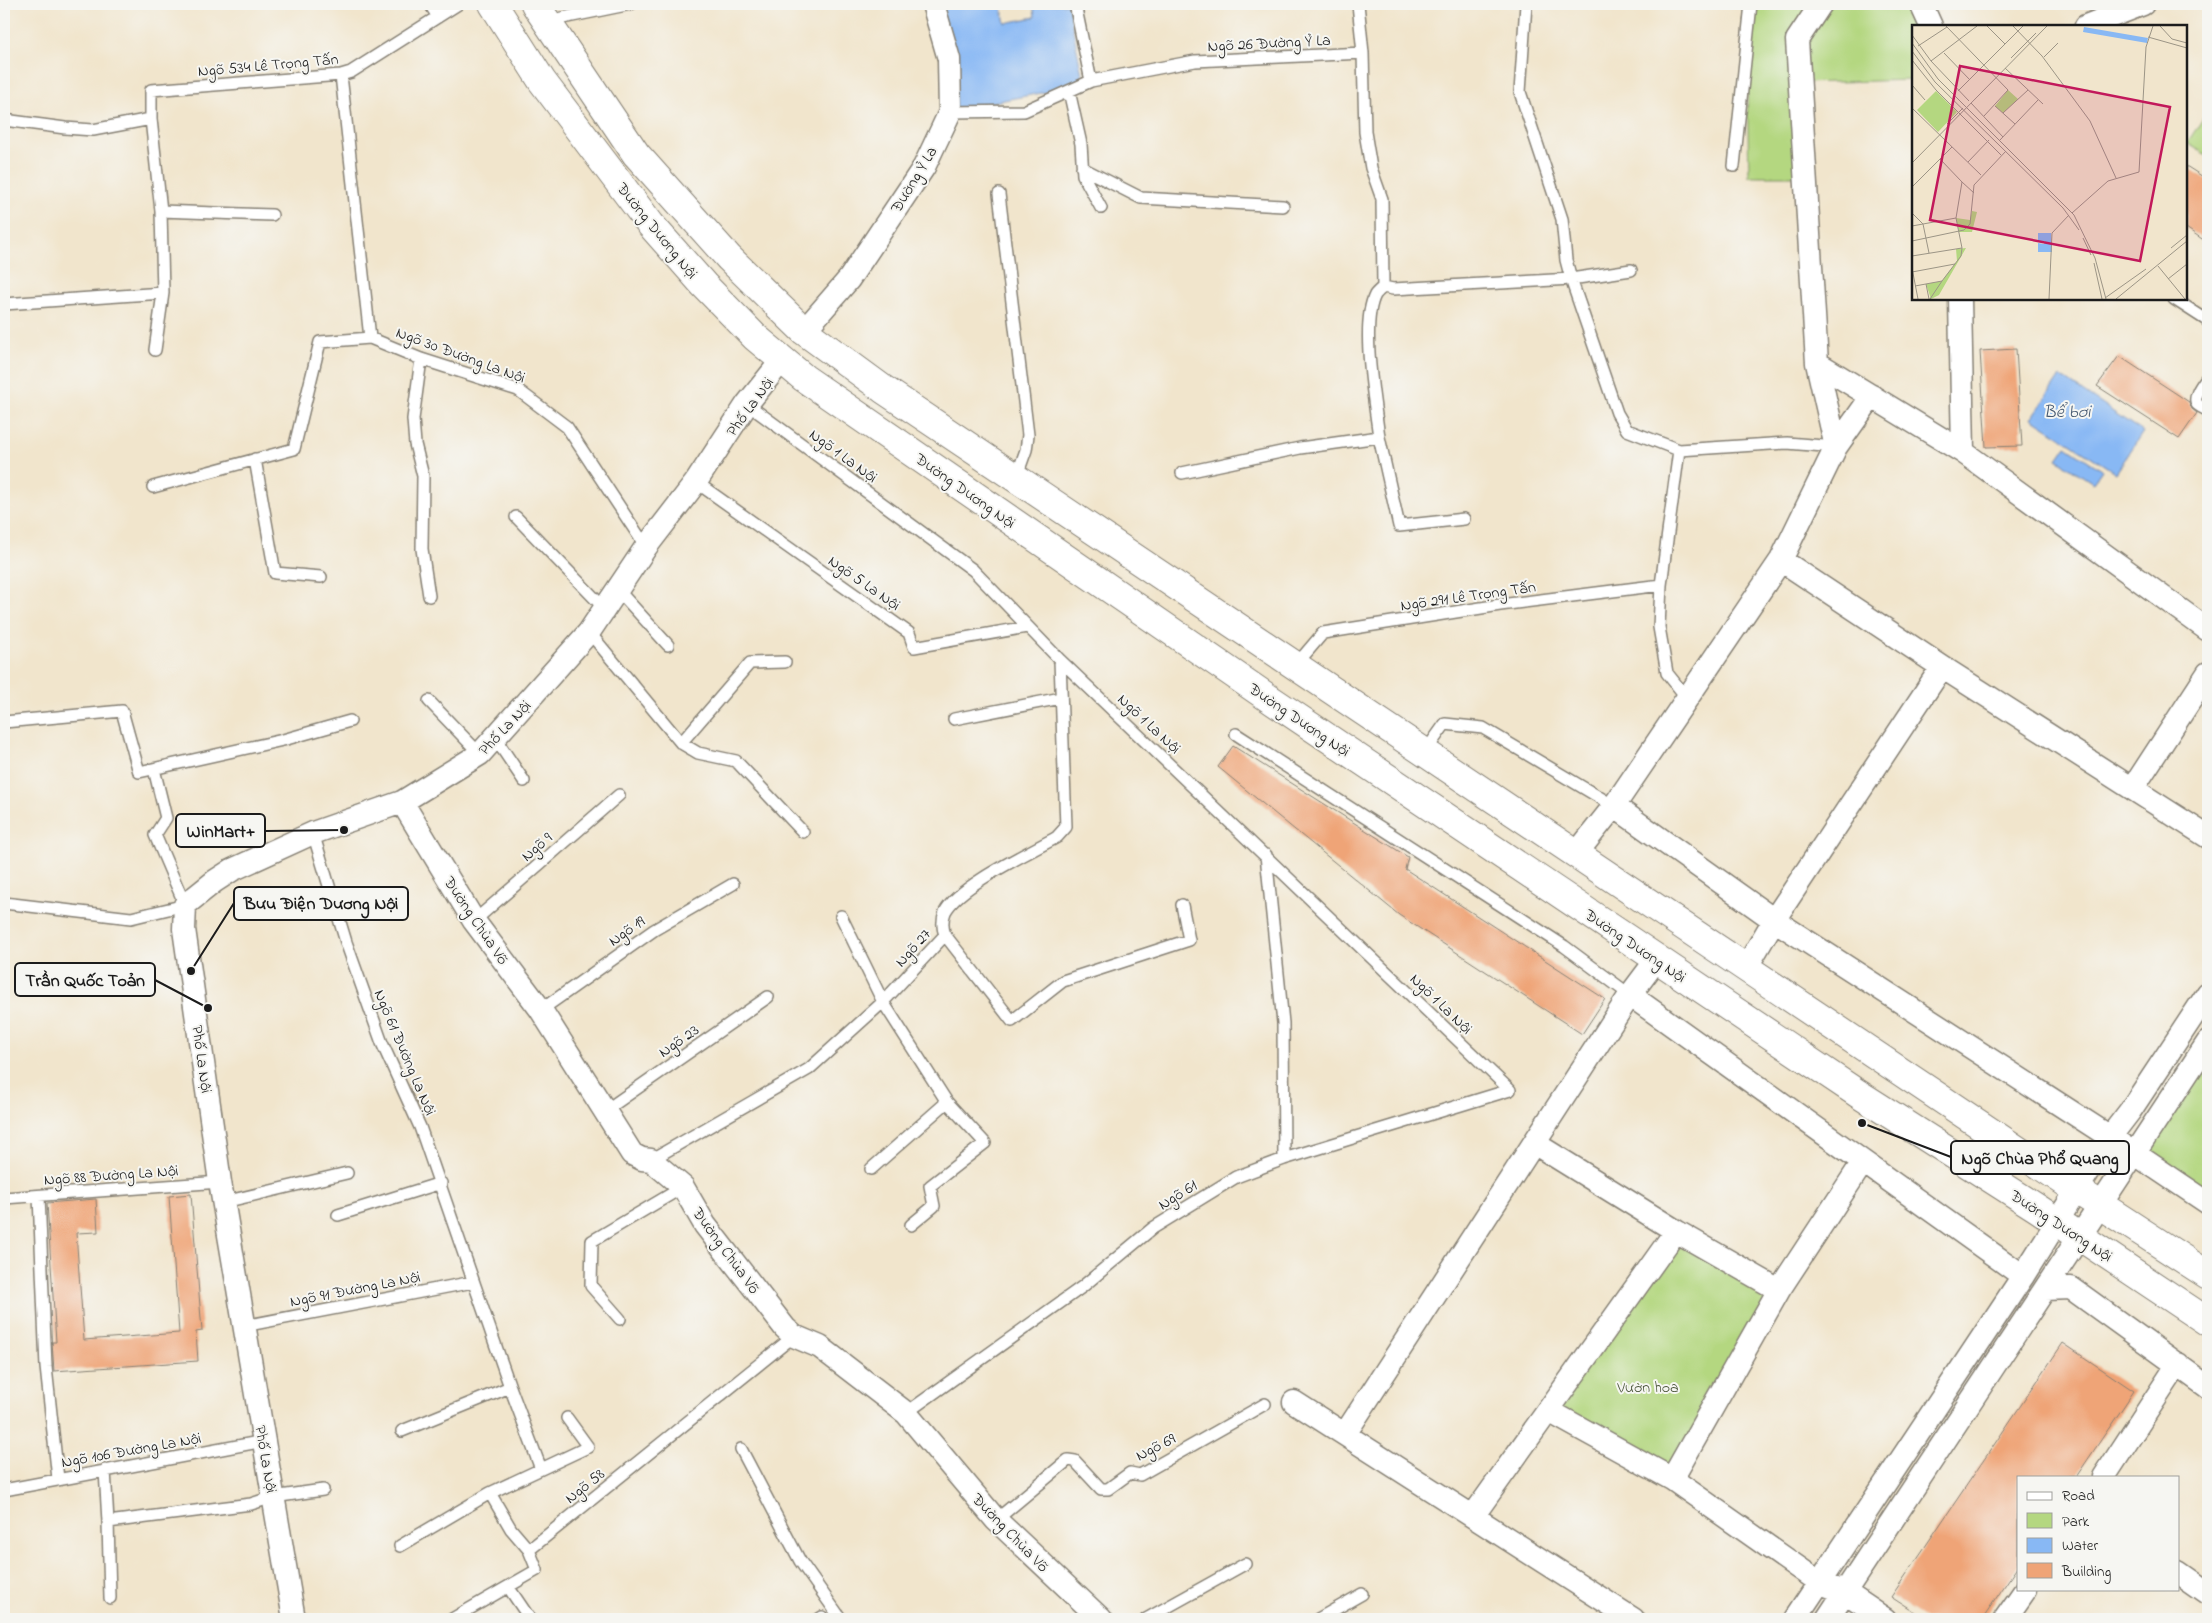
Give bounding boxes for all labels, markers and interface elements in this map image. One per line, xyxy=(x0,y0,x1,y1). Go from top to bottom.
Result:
inset map xyxy=(1912,25,2187,300)
street label: Ngõ 26 Đường Ỷ La xyxy=(1207,29,1331,59)
street label: Ngõ 534 Lê Trọng Tấn xyxy=(197,48,340,84)
street label: Đường Ỷ La xyxy=(885,142,944,219)
street label: Đường Dương Nội xyxy=(609,177,703,285)
street label: Ngõ 30 Đường La Nội xyxy=(392,321,528,390)
street label: Phố La Nội xyxy=(721,372,780,442)
water label: Bể bơi xyxy=(2044,400,2092,426)
street label: Ngõ 1 La Nội xyxy=(804,424,882,490)
street label: Đường Dương Nội xyxy=(909,447,1020,535)
street label: Ngõ 5 La Nội xyxy=(823,550,905,617)
street label: Ngõ 291 Lê Trọng Tấn xyxy=(1399,576,1538,618)
street label: Đường Dương Nội xyxy=(1242,677,1355,764)
street label: Ngõ 1 La Nội xyxy=(1111,689,1186,760)
street label: Phố La Nội xyxy=(473,695,538,762)
callout: WinMart+ xyxy=(176,814,265,847)
text: WinMart+ xyxy=(187,820,256,846)
street label: Ngõ 9 xyxy=(516,827,559,868)
street label: Đường Chùa Võ xyxy=(436,871,514,970)
callout: Bưu Điện Dương Nội xyxy=(234,887,408,920)
text: Bưu Điện Dương Nội xyxy=(243,892,398,919)
street label: Đường Dương Nội xyxy=(1578,903,1691,990)
street label: Ngõ 19 xyxy=(604,910,651,953)
street label: Ngõ 27 xyxy=(890,923,938,973)
callout: Trần Quốc Toản xyxy=(15,963,155,996)
street label: Ngõ 1 La Nội xyxy=(1404,968,1478,1041)
text: Trần Quốc Toản xyxy=(25,969,145,995)
street label: Ngõ 61 Đường La Nội xyxy=(367,986,442,1120)
street label: Ngõ 23 xyxy=(654,1019,704,1064)
street label: Phố La Nội xyxy=(184,1024,218,1095)
callout: Ngõ Chùa Phổ Quang xyxy=(1951,1141,2129,1174)
text: Ngõ Chùa Phổ Quang xyxy=(1961,1147,2119,1174)
street label: Ngõ 88 Đường La Nội xyxy=(43,1159,179,1193)
street label: Ngõ 61 xyxy=(1154,1174,1202,1217)
street label: Đường Dương Nội xyxy=(2004,1184,2117,1269)
street label: Đường Chùa Võ xyxy=(685,1202,765,1300)
street label: Ngõ 91 Đường La Nội xyxy=(288,1266,423,1314)
park label: Vườn hoa xyxy=(1616,1376,1679,1400)
street label: Phố La Nội xyxy=(247,1424,283,1495)
street label: Ngõ 106 Đường La Nội xyxy=(60,1427,203,1475)
street label: Ngõ 69 xyxy=(1132,1427,1180,1468)
street label: Ngõ 58 xyxy=(560,1463,610,1510)
legend xyxy=(2017,1476,2180,1590)
text: Road xyxy=(2062,1485,2095,1507)
street label: Đường Chùa Võ xyxy=(965,1488,1054,1578)
text: Park xyxy=(2062,1511,2090,1533)
text: Water xyxy=(2062,1535,2098,1557)
text: Building xyxy=(2061,1561,2111,1584)

